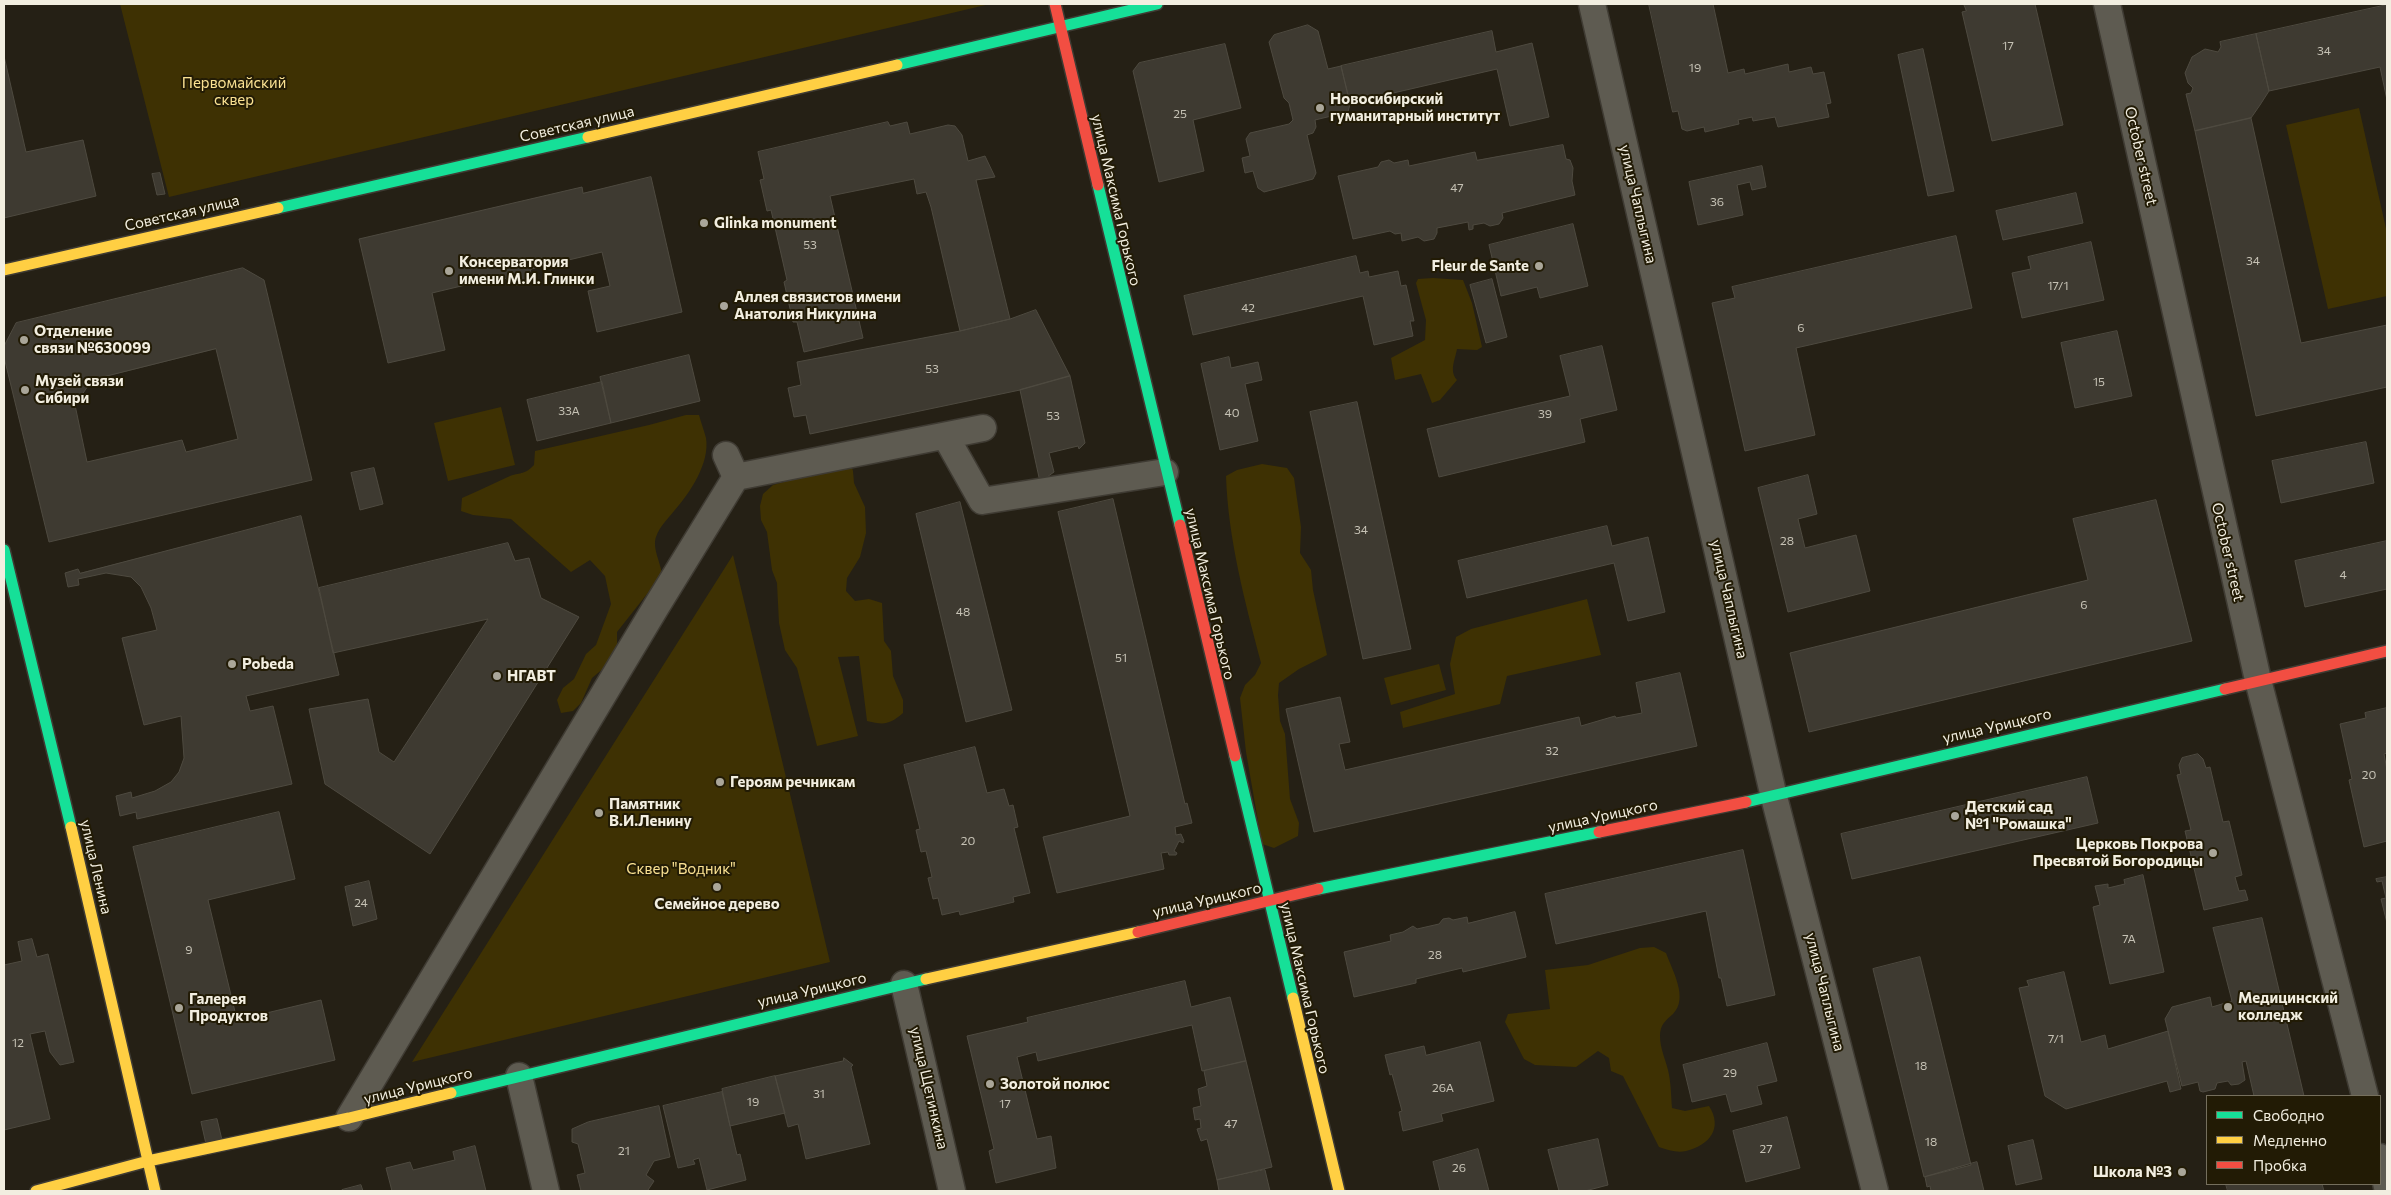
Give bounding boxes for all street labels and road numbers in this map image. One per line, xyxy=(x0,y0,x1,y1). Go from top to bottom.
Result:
street label: Советская улица xyxy=(518,102,636,146)
street label: October street xyxy=(2121,105,2161,207)
street label: улица Максима Горького xyxy=(1087,112,1145,288)
street label: улица Чаплыгина xyxy=(1616,143,1660,265)
street label: Советская улица xyxy=(123,191,241,235)
street label: October street xyxy=(2208,501,2248,603)
street label: улица Максима Горького xyxy=(1181,506,1239,682)
street label: улица Чаплыгина xyxy=(1707,538,1751,660)
street label: улица Урицкого xyxy=(1941,705,2053,747)
street label: улица Урицкого xyxy=(1547,796,1659,836)
street label: улица Ленина xyxy=(76,818,116,916)
street label: улица Урицкого xyxy=(1151,879,1263,921)
street label: улица Максима Горького xyxy=(1276,900,1334,1076)
street label: улица Чаплыгина xyxy=(1802,931,1848,1053)
street label: улица Урицкого xyxy=(756,969,868,1011)
street label: улица Щетинкина xyxy=(906,1025,952,1151)
street label: улица Урицкого xyxy=(362,1064,474,1108)

